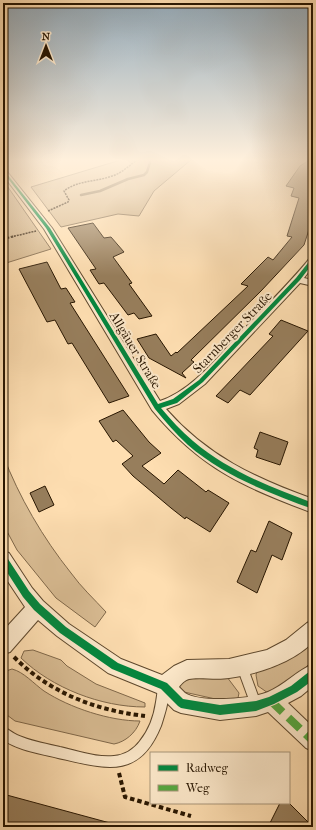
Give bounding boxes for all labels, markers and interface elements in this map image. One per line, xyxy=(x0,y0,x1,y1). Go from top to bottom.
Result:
north arrow xyxy=(26,26,66,66)
text: N xyxy=(42,30,51,43)
street label: Starnberger Straße xyxy=(190,288,275,376)
street label: Allgäuer Straße xyxy=(106,308,165,392)
legend xyxy=(150,752,290,804)
text: Radweg xyxy=(186,761,229,775)
text: Weg xyxy=(185,781,210,795)

